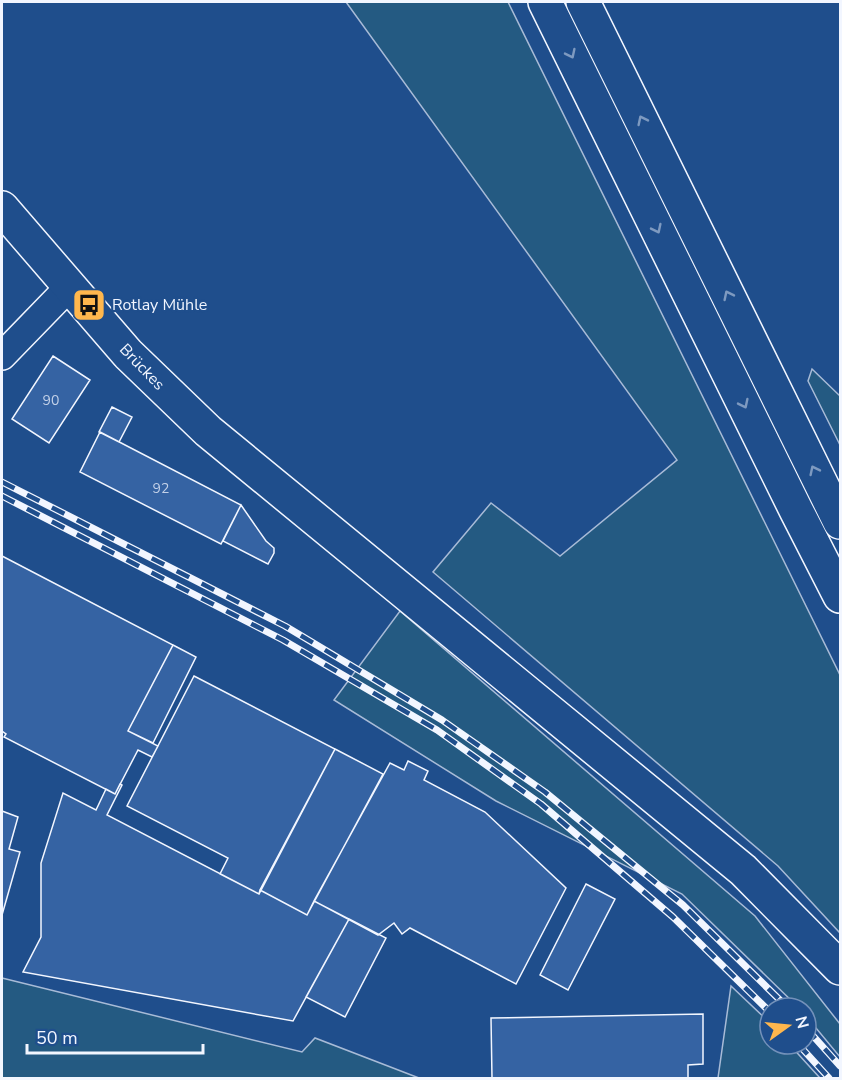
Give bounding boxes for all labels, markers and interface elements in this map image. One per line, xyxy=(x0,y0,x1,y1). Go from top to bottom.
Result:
one-way arrow xyxy=(564,48,575,58)
one-way arrow xyxy=(637,116,649,127)
one-way arrow xyxy=(650,222,662,233)
bus stop icon: Rotlay Mühle xyxy=(71,287,107,323)
one-way arrow xyxy=(724,291,735,302)
place label: Rotlay Mühle xyxy=(112,294,207,316)
street label: Brückes xyxy=(114,339,170,395)
house number: 90 xyxy=(43,391,59,410)
one-way arrow xyxy=(736,397,748,408)
one-way arrow xyxy=(810,466,821,477)
house number: 92 xyxy=(153,479,169,498)
north arrow xyxy=(758,996,818,1056)
text: N xyxy=(789,1014,814,1031)
scale bar xyxy=(27,1017,202,1055)
text: 50 m xyxy=(36,1026,78,1050)

